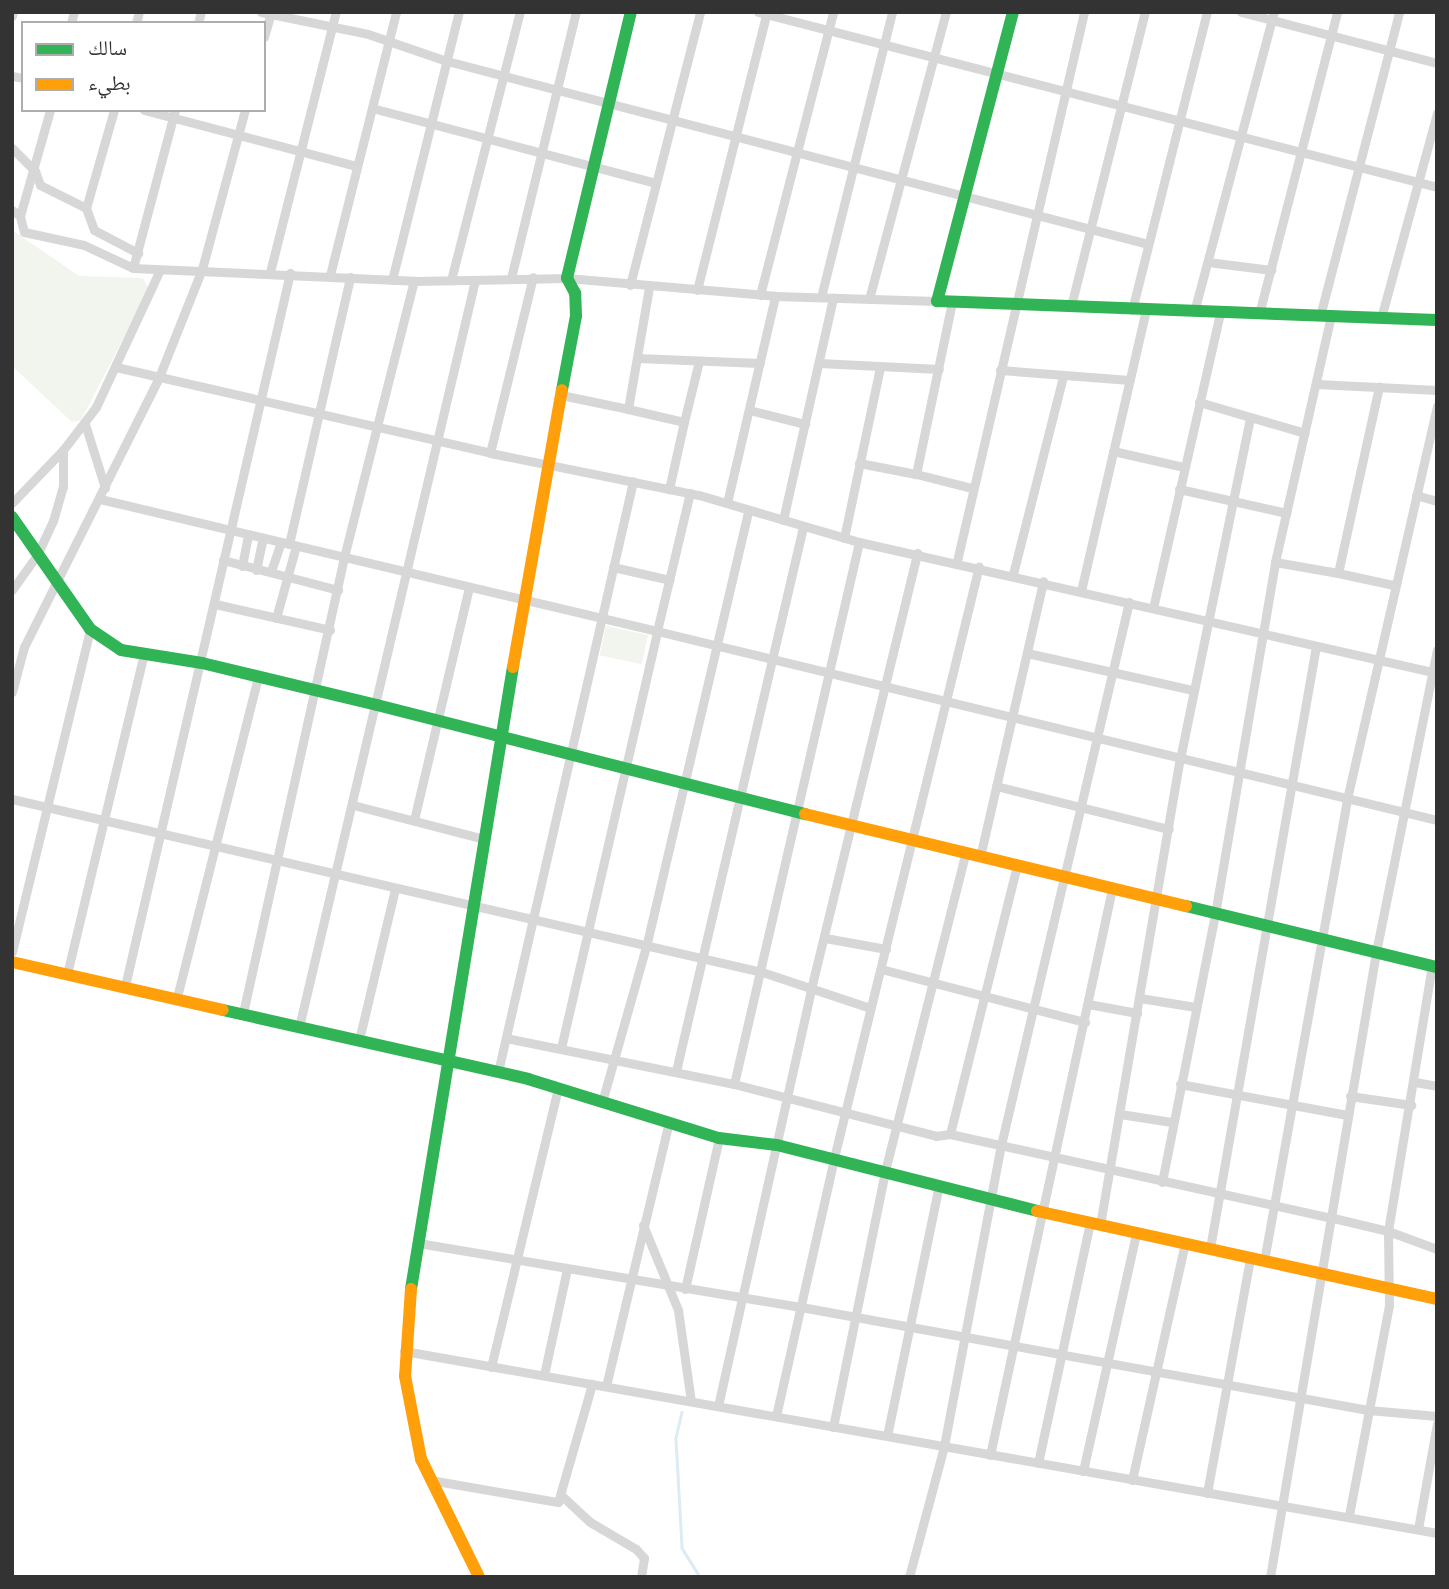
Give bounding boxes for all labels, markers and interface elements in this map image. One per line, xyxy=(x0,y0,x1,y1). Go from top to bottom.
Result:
legend xyxy=(21,21,266,112)
text: سالك xyxy=(88,33,127,62)
text: بطيء xyxy=(88,68,131,97)

